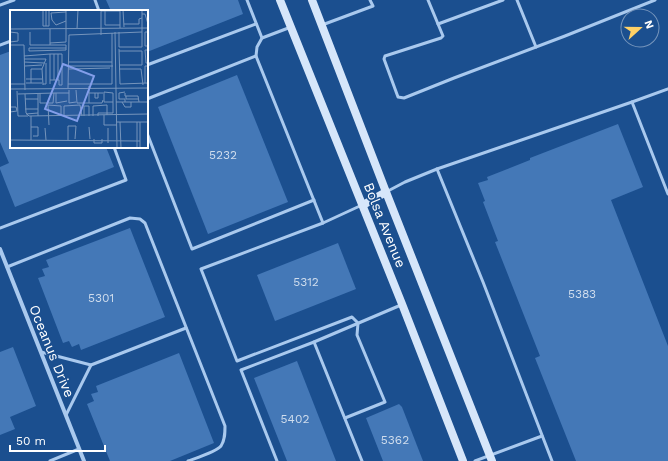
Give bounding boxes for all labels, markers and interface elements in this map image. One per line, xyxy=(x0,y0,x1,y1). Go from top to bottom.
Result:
north arrow xyxy=(620,8,660,48)
inset map xyxy=(10,10,148,148)
text: N xyxy=(641,18,656,31)
house number: 5232 xyxy=(209,148,237,162)
street label: Bolsa Avenue xyxy=(361,180,409,270)
house number: 5312 xyxy=(293,275,319,289)
house number: 5383 xyxy=(568,287,596,301)
house number: 5301 xyxy=(88,291,114,305)
street label: Oceanus Drive xyxy=(26,302,78,400)
house number: 5402 xyxy=(281,412,309,426)
scale bar xyxy=(10,427,105,453)
house number: 5362 xyxy=(381,433,409,447)
text: 50 m xyxy=(16,434,46,448)

